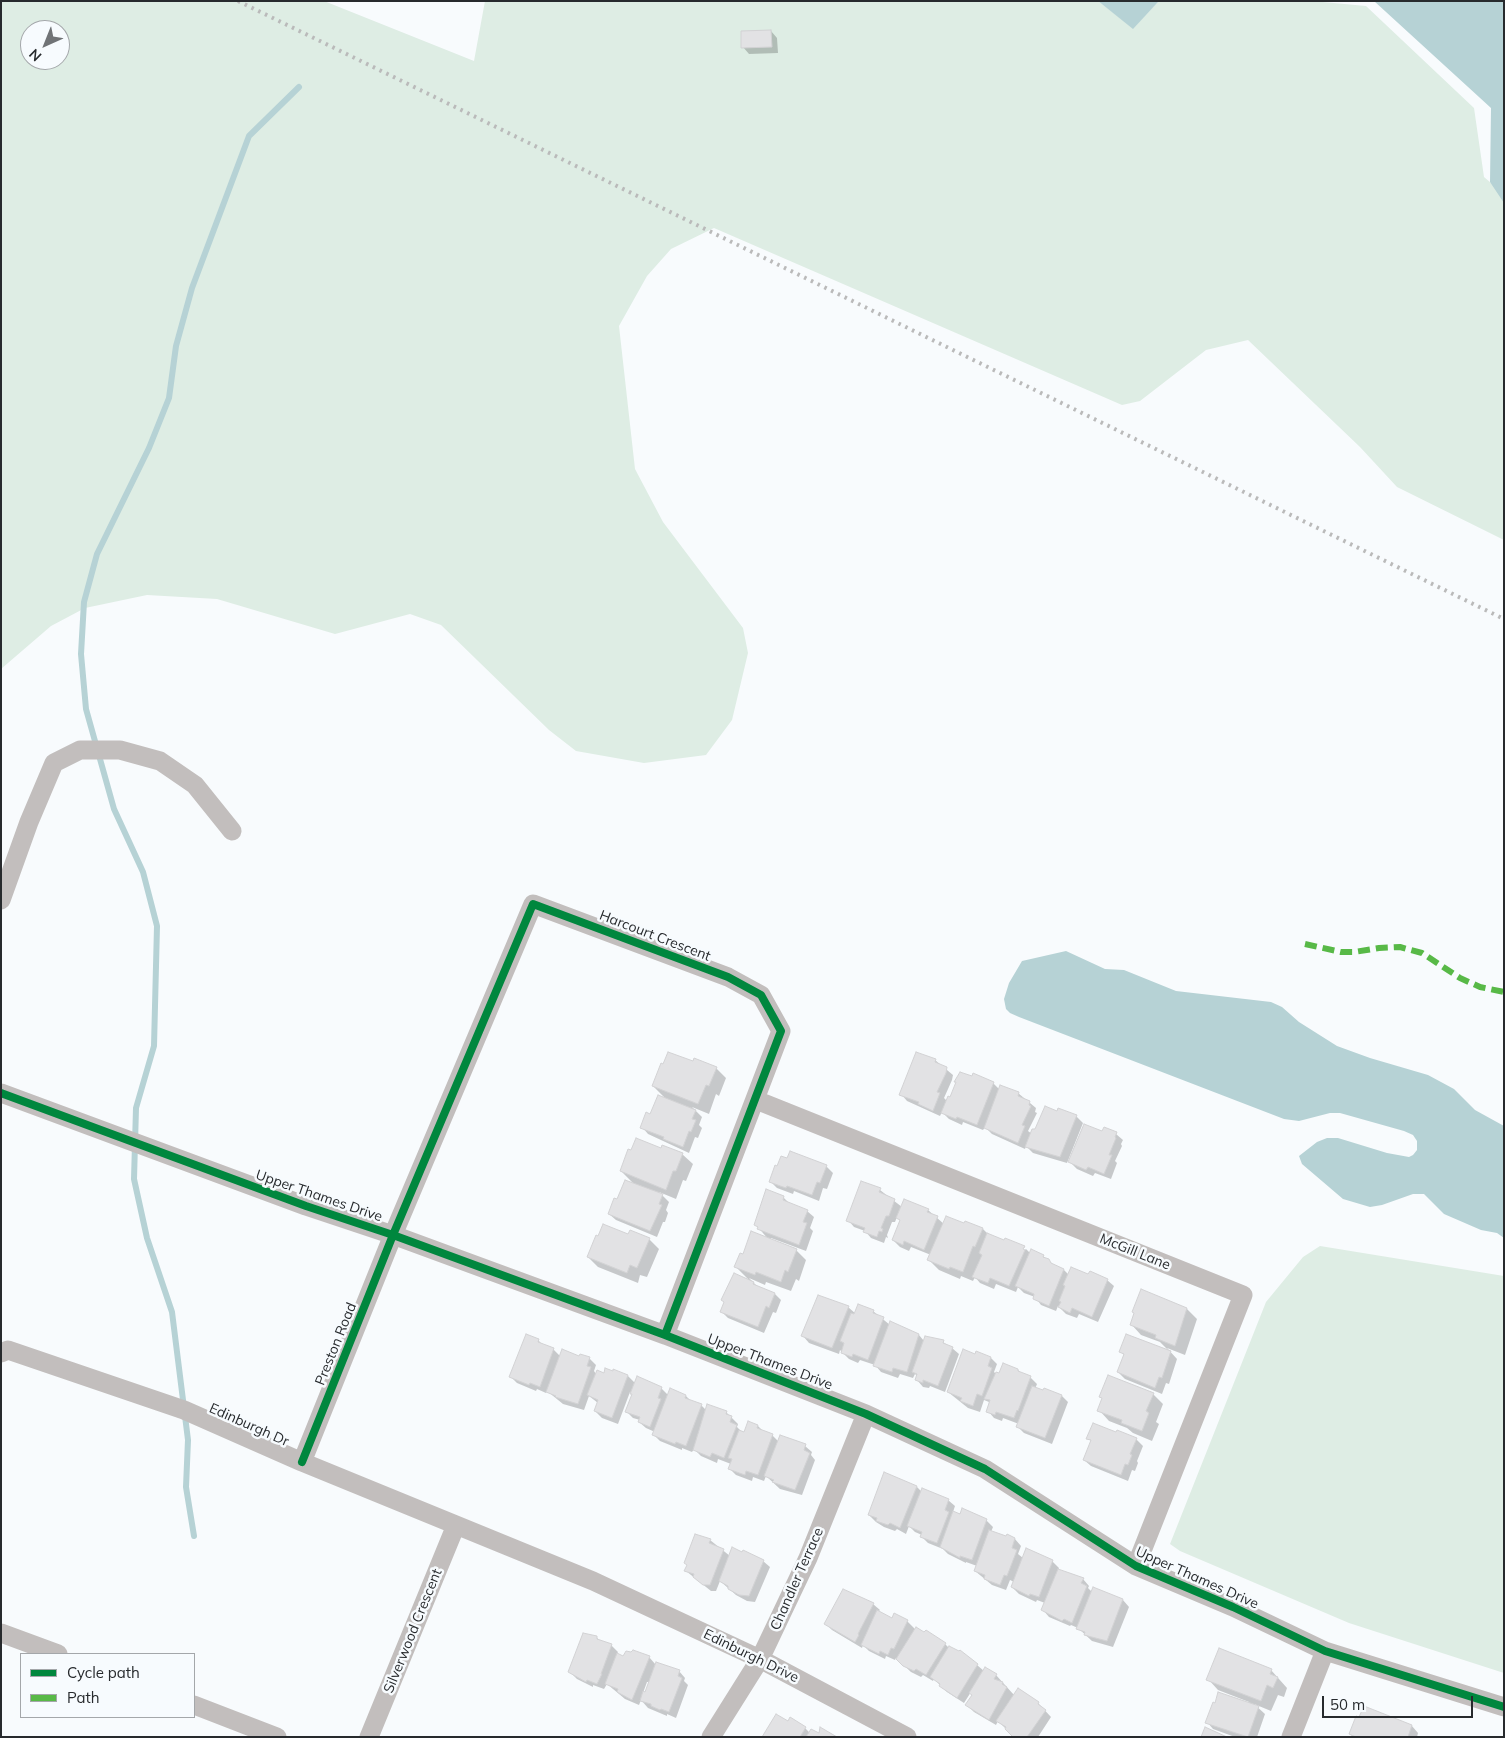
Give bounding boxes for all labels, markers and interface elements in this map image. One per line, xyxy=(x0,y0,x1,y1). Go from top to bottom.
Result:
north arrow xyxy=(20,20,70,70)
text: N xyxy=(25,45,45,65)
street label: Harcourt Crescent xyxy=(597,907,713,965)
street label: Upper Thames Drive xyxy=(254,1166,384,1226)
street label: McGill Lane xyxy=(1097,1230,1173,1274)
street label: Preston Road xyxy=(312,1300,360,1388)
street label: Upper Thames Drive xyxy=(705,1330,835,1394)
street label: Edinburgh Dr xyxy=(207,1400,291,1450)
street label: Chandler Terrace xyxy=(767,1525,827,1633)
street label: Upper Thames Drive xyxy=(1133,1543,1261,1613)
street label: Silverwood Crescent xyxy=(380,1566,446,1696)
street label: Edinburgh Drive xyxy=(701,1626,801,1686)
legend xyxy=(20,1653,195,1718)
text: Cycle path xyxy=(67,1663,140,1682)
scale bar xyxy=(1325,1686,1476,1718)
text: Path xyxy=(67,1688,99,1707)
text: 50 m xyxy=(1330,1695,1365,1714)

